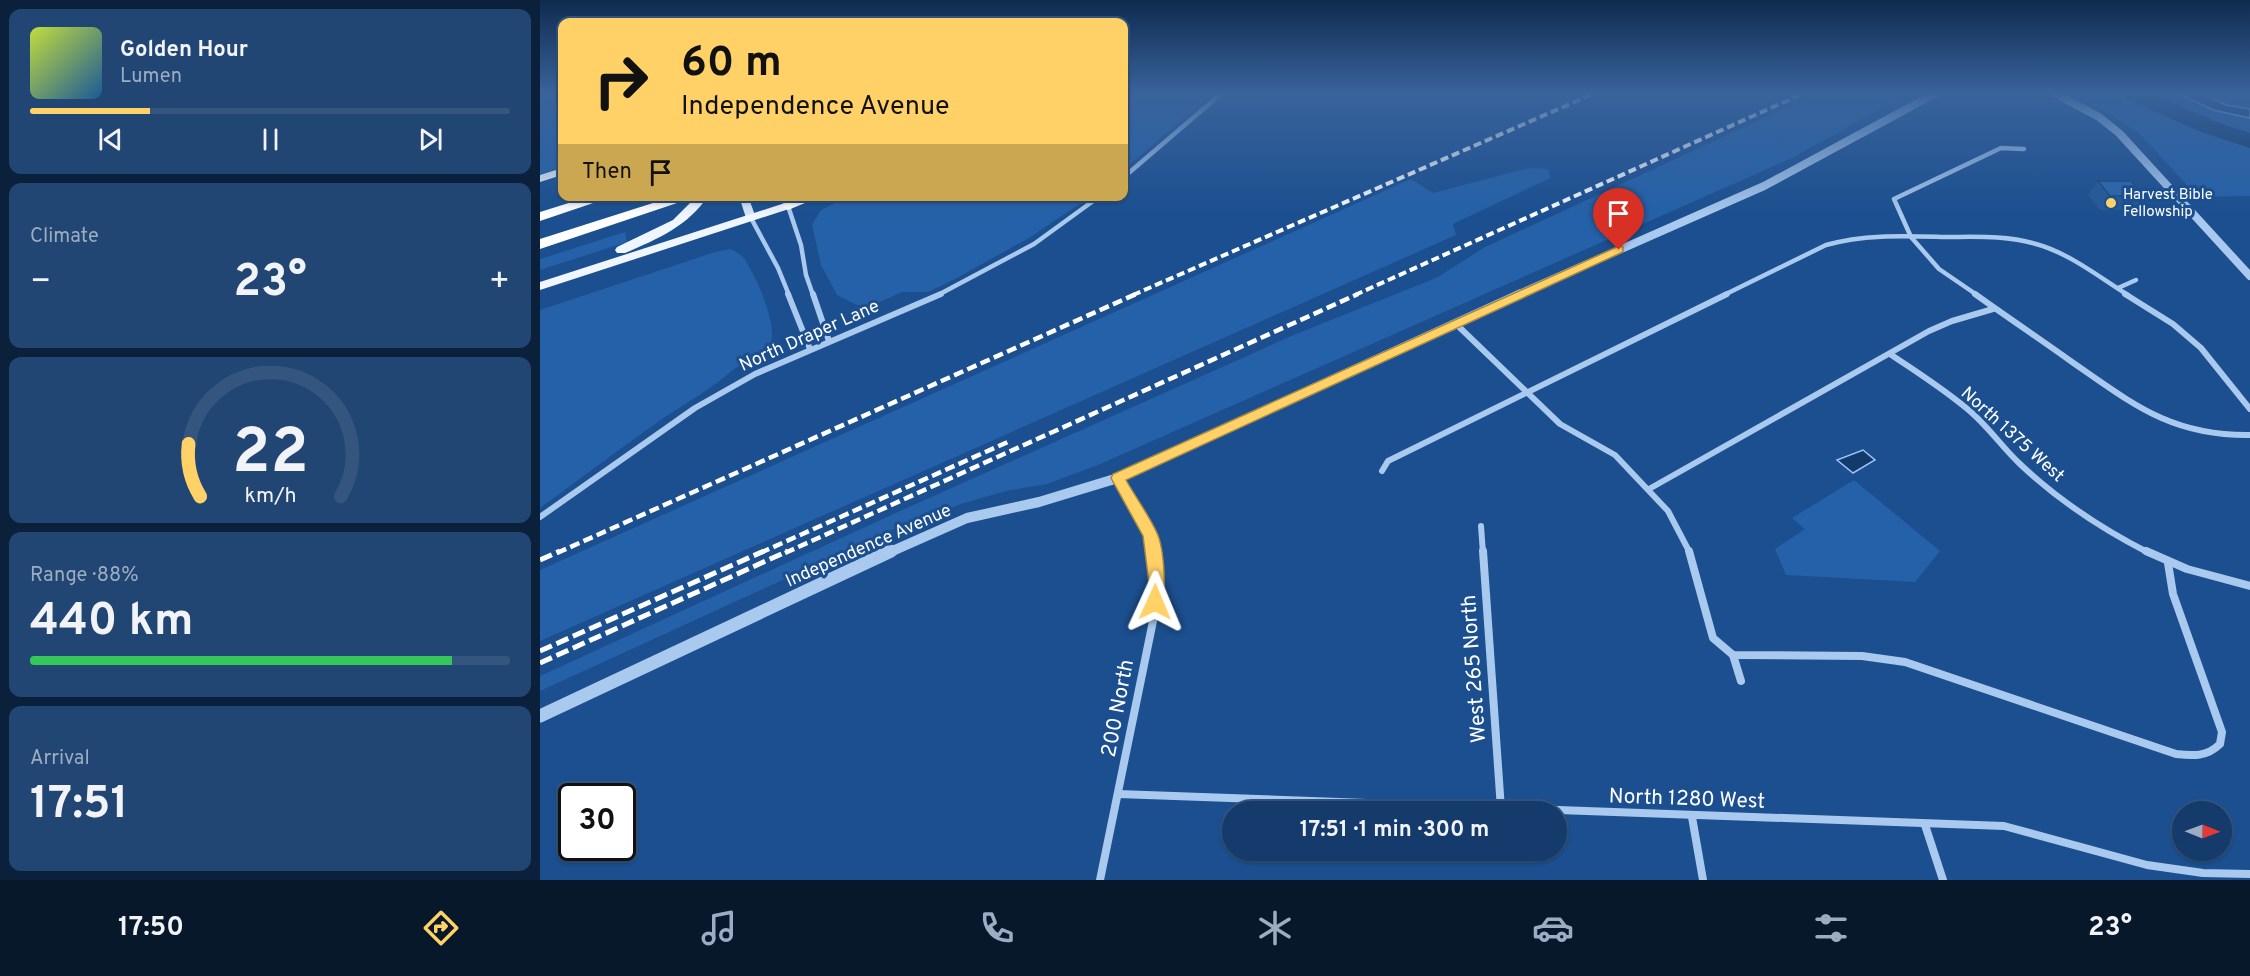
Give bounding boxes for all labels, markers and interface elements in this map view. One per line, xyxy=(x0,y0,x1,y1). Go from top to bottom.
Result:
text: Golden Hour xyxy=(120,37,248,64)
text: 60 m xyxy=(681,38,782,91)
icon: right xyxy=(582,42,660,120)
text: Lumen xyxy=(120,64,182,90)
text: Independence Avenue xyxy=(681,90,950,124)
icon: previous xyxy=(94,123,127,156)
icon: pause xyxy=(254,123,287,156)
icon: next xyxy=(414,123,447,156)
icon: arrive xyxy=(644,156,677,189)
text: Then xyxy=(582,159,632,186)
place label: Harvest Bible Fellowship xyxy=(2123,186,2213,222)
pin xyxy=(1593,188,1644,250)
marker: Harvest Bible Fellowship xyxy=(2104,196,2118,210)
icon: arrive xyxy=(1602,197,1635,230)
text: Climate xyxy=(30,224,99,250)
text: 23° xyxy=(233,255,307,312)
text: − xyxy=(30,262,51,304)
text: + xyxy=(489,262,510,304)
street label: North Draper Lane xyxy=(736,295,883,378)
street label: North 1375 West xyxy=(1955,382,2069,488)
text: 22 xyxy=(232,416,308,495)
text: km/h xyxy=(244,483,296,510)
street label: Independence Avenue xyxy=(782,499,955,593)
text: Range · 88% xyxy=(30,563,139,589)
position arrow xyxy=(1123,570,1187,634)
text: 440 km xyxy=(30,594,193,651)
street label: West 265 North xyxy=(1456,594,1493,744)
street label: 200 North xyxy=(1096,657,1141,759)
text: Arrival xyxy=(30,746,90,772)
text: 17:51 xyxy=(30,777,129,834)
speed limit sign: 30 xyxy=(558,783,636,861)
street label: North 1280 West xyxy=(1608,783,1766,816)
north arrow xyxy=(2172,801,2232,861)
map controls xyxy=(2172,801,2232,861)
text: 17:51 · 1 min · 300 m xyxy=(1300,817,1489,844)
icon: directions xyxy=(420,907,462,949)
icon: music xyxy=(698,907,740,949)
icon: phone xyxy=(976,907,1018,949)
icon: climate xyxy=(1254,907,1296,949)
icon: car xyxy=(1532,907,1574,949)
icon: filters xyxy=(1810,907,1852,949)
text: 17:50 xyxy=(118,911,184,945)
text: 23° xyxy=(2088,911,2132,945)

